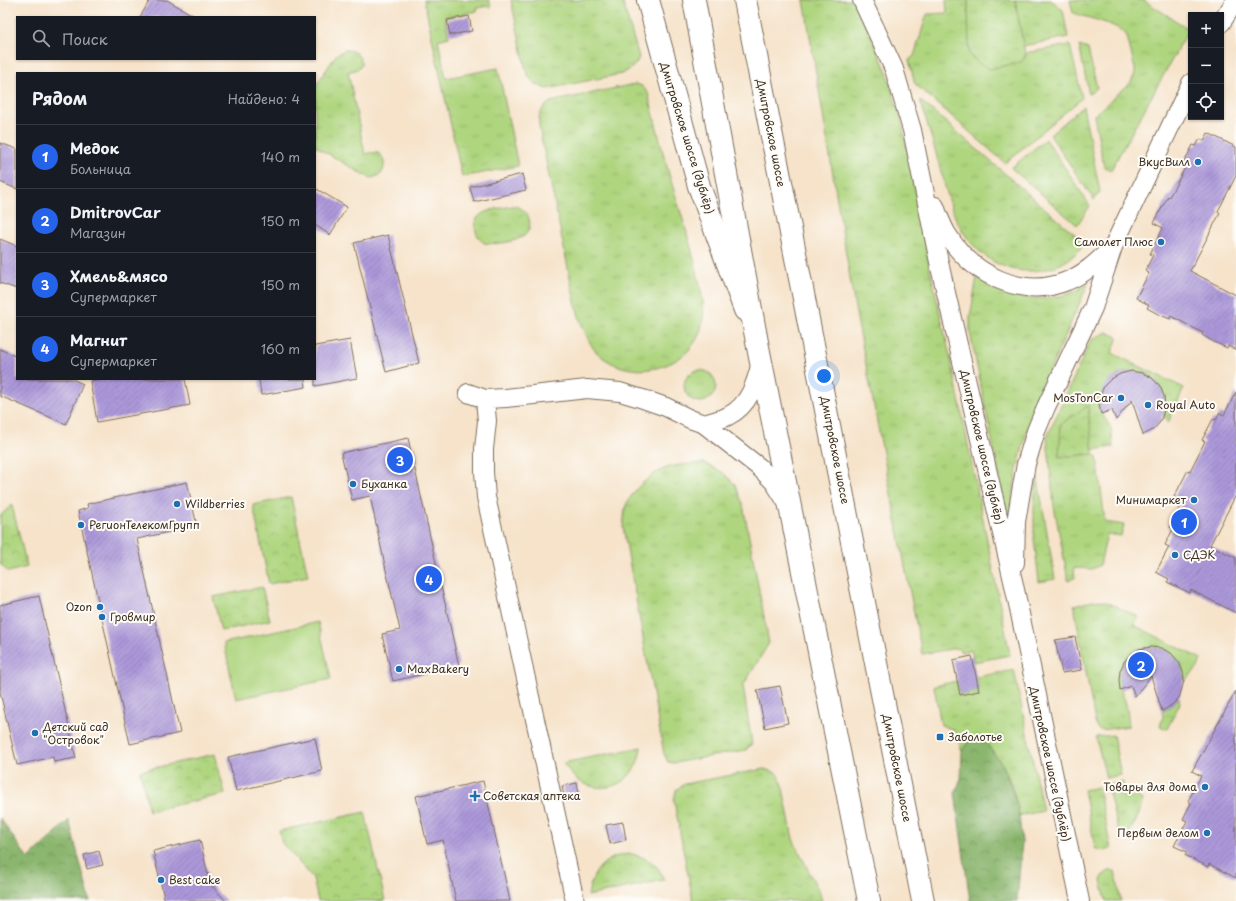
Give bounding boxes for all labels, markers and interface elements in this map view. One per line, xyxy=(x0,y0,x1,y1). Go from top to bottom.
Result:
map controls xyxy=(1188,12,1224,120)
button: + xyxy=(1188,12,1224,48)
search box xyxy=(16,16,316,60)
icon: search xyxy=(30,27,52,49)
text: Поиск xyxy=(62,27,108,50)
button: − xyxy=(1188,48,1224,84)
street label: Дмитровское шоссе (дублёр) xyxy=(656,59,719,216)
street label: Дмитровское шоссе xyxy=(753,77,790,188)
button: locate xyxy=(1188,84,1224,120)
text: Рядом xyxy=(32,85,87,111)
text: Найдено: 4 xyxy=(228,89,300,108)
text: Медок xyxy=(70,136,119,159)
text: 1 xyxy=(42,147,48,166)
text: 140 m xyxy=(261,147,300,166)
place label: ВкусВилл xyxy=(1138,153,1190,170)
marker: ВкусВилл xyxy=(1193,157,1203,167)
text: Больница xyxy=(70,159,131,178)
text: DmitrovCar xyxy=(70,200,161,223)
text: 2 xyxy=(40,211,50,230)
text: 150 m xyxy=(261,211,300,230)
text: Магазин xyxy=(70,223,126,242)
place label: Самолет Плюс xyxy=(1074,233,1153,250)
marker: Самолет Плюс xyxy=(1156,237,1166,247)
text: Хмель&мясо xyxy=(70,264,168,287)
text: 3 xyxy=(41,275,49,294)
text: 150 m xyxy=(261,275,300,294)
text: Супермаркет xyxy=(70,287,157,306)
text: Магнит xyxy=(70,328,127,351)
text: 4 xyxy=(41,339,49,358)
text: 160 m xyxy=(261,339,300,358)
text: Супермаркет xyxy=(70,351,157,370)
your location xyxy=(814,366,834,386)
street label: Дмитровское шоссе (дублёр) xyxy=(956,367,1009,526)
place label: MosTonCar xyxy=(1053,389,1113,406)
marker: MosTonCar xyxy=(1116,393,1126,403)
street label: Дмитровское шоссе xyxy=(817,394,854,505)
place label: Royal Auto xyxy=(1156,396,1215,413)
marker: Royal Auto xyxy=(1143,400,1153,410)
pin: 3 xyxy=(387,445,413,475)
place label: Буханка xyxy=(361,475,407,492)
marker: Буханка xyxy=(348,479,358,489)
place label: Минимаркет xyxy=(1116,491,1187,508)
place label: Wildberries xyxy=(185,495,245,512)
marker: Минимаркет xyxy=(1189,495,1199,505)
marker: Wildberries xyxy=(172,499,182,509)
pin: 1 xyxy=(1171,507,1197,537)
place label: РегионТелекомГрупп xyxy=(89,516,200,533)
marker: РегионТелекомГрупп xyxy=(76,520,86,530)
place label: СДЭК xyxy=(1183,546,1216,563)
marker: СДЭК xyxy=(1170,550,1180,560)
pin: 4 xyxy=(416,564,442,594)
place label: Ozon xyxy=(66,598,92,615)
marker: Ozon xyxy=(95,602,105,612)
place label: Гровмир xyxy=(110,608,156,625)
marker: Гровмир xyxy=(97,612,107,622)
pin: 2 xyxy=(1128,650,1154,680)
place label: MaxBakery xyxy=(407,660,469,677)
marker: MaxBakery xyxy=(394,664,404,674)
street label: Дмитровское шоссе (дублёр) xyxy=(1025,684,1075,843)
street label: Дмитровское шоссе xyxy=(879,712,916,823)
place label: Детский сад "Островок" xyxy=(42,718,108,748)
marker: Детский сад "Островок" xyxy=(30,728,40,738)
place label: Заболотье xyxy=(947,728,1003,745)
marker: Заболотье xyxy=(935,732,945,742)
place label: Товары для дома xyxy=(1103,778,1197,795)
marker: Товары для дома xyxy=(1200,782,1210,792)
place label: Советская аптека xyxy=(483,787,581,804)
marker: Советская аптека xyxy=(470,791,480,801)
place label: Первым делом xyxy=(1117,824,1199,841)
marker: Первым делом xyxy=(1202,828,1212,838)
place label: Best cake xyxy=(169,871,221,888)
marker: Best cake xyxy=(156,875,166,885)

